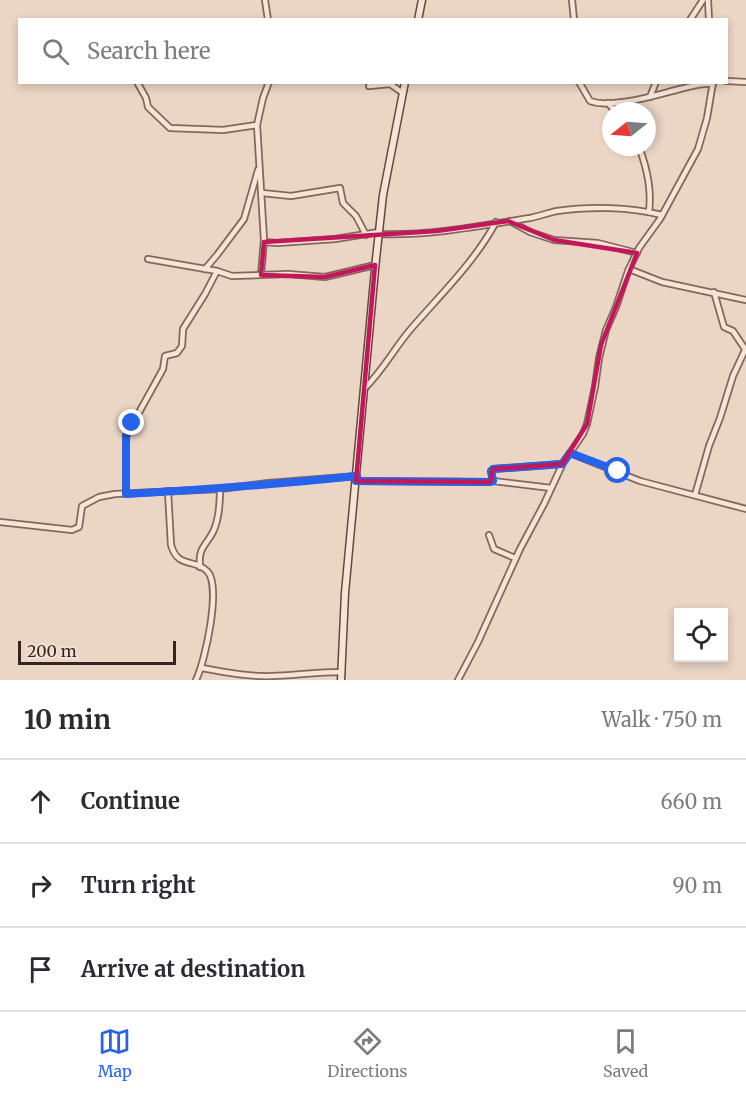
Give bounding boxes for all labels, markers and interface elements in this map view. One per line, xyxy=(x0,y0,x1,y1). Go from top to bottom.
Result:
search box xyxy=(18,18,728,84)
icon: search xyxy=(39,35,72,68)
text: Search here xyxy=(87,37,210,65)
north arrow xyxy=(602,102,656,156)
route end xyxy=(118,409,144,435)
route start xyxy=(604,457,630,483)
map controls xyxy=(674,608,728,662)
button: locate xyxy=(674,608,728,662)
scale bar xyxy=(18,638,176,666)
text: 200 m xyxy=(27,641,77,661)
text: 10 min xyxy=(24,703,111,736)
text: Walk · 750 m xyxy=(602,707,722,732)
icon: ahead xyxy=(24,785,57,818)
text: Continue xyxy=(81,787,180,815)
text: 660 m xyxy=(660,789,722,814)
icon: right xyxy=(24,869,57,902)
text: Turn right xyxy=(81,871,195,899)
text: 90 m xyxy=(672,873,722,898)
icon: arrive xyxy=(24,953,57,986)
text: Arrive at destination xyxy=(81,955,305,983)
tab: Map xyxy=(98,1025,132,1081)
tab: Directions xyxy=(327,1025,407,1081)
tab: Saved xyxy=(603,1025,648,1081)

